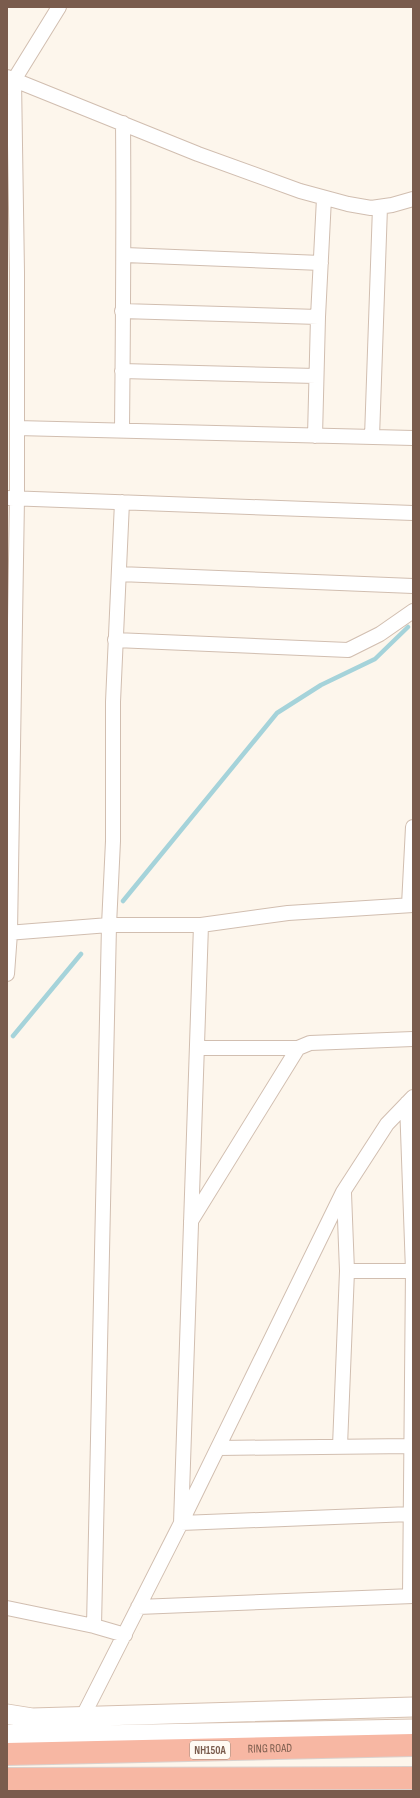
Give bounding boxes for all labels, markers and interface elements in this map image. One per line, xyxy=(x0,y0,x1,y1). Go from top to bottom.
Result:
street label: RING ROAD xyxy=(248,1740,292,1756)
road number: NH150A xyxy=(190,1741,230,1759)

